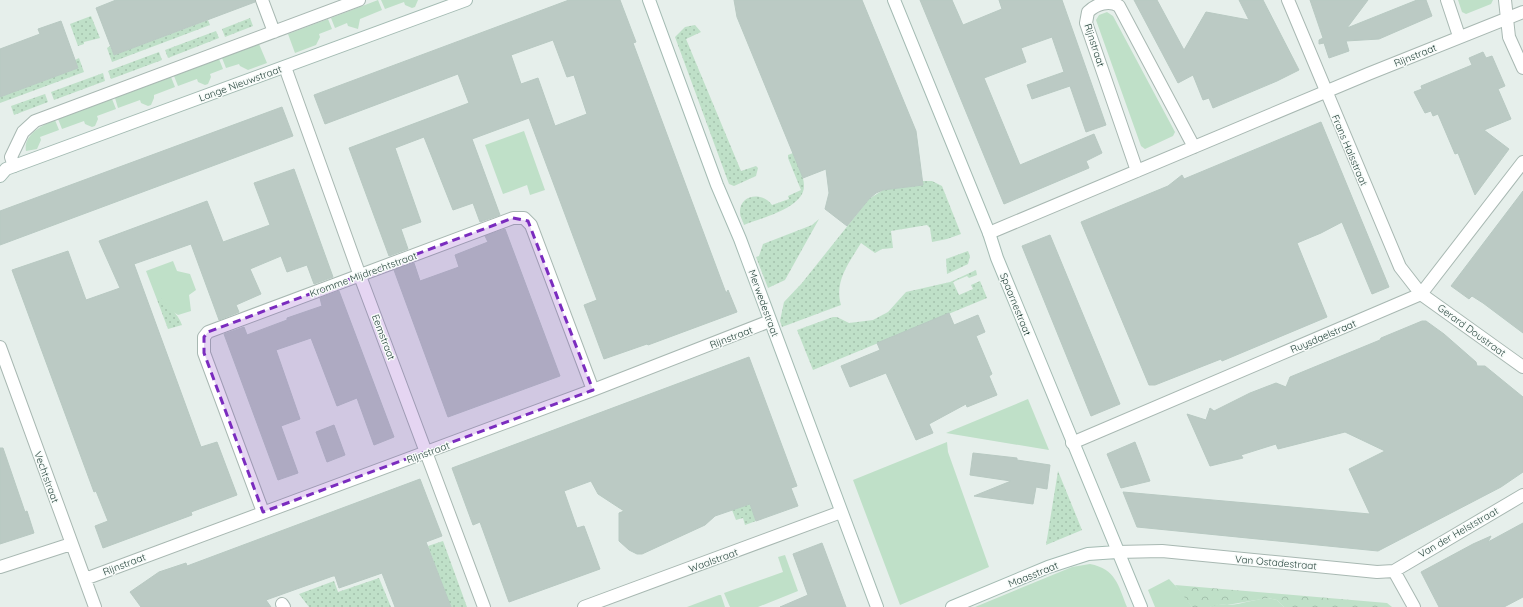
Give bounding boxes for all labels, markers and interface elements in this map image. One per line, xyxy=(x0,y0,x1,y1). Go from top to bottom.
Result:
street label: Rijnstraat xyxy=(1081,22,1108,69)
street label: Rijnstraat xyxy=(1392,41,1439,70)
street label: Lange Nieuwstraat xyxy=(197,62,284,104)
street label: Frans Halsstraat xyxy=(1329,113,1371,188)
street label: Kromme Mijdrechtstraat xyxy=(308,249,419,300)
street label: Merwedestraat xyxy=(745,268,782,339)
street label: Spaarnestraat xyxy=(997,271,1034,338)
street label: Gerard Doustraat xyxy=(1435,301,1509,360)
street label: Eemstraat xyxy=(369,313,398,362)
street label: Ruysdaelstraat xyxy=(1288,317,1359,356)
street label: Rijnstraat xyxy=(708,323,755,352)
street label: Rijnstraat xyxy=(405,439,452,466)
street label: Vechtstraat xyxy=(31,450,62,505)
street label: Van der Helststraat xyxy=(1416,504,1501,561)
street label: Waalstraat xyxy=(687,545,740,575)
street label: Rijnstraat xyxy=(101,550,148,579)
street label: Van Ostadestraat xyxy=(1235,552,1318,573)
street label: Maasstraat xyxy=(1006,558,1061,590)

